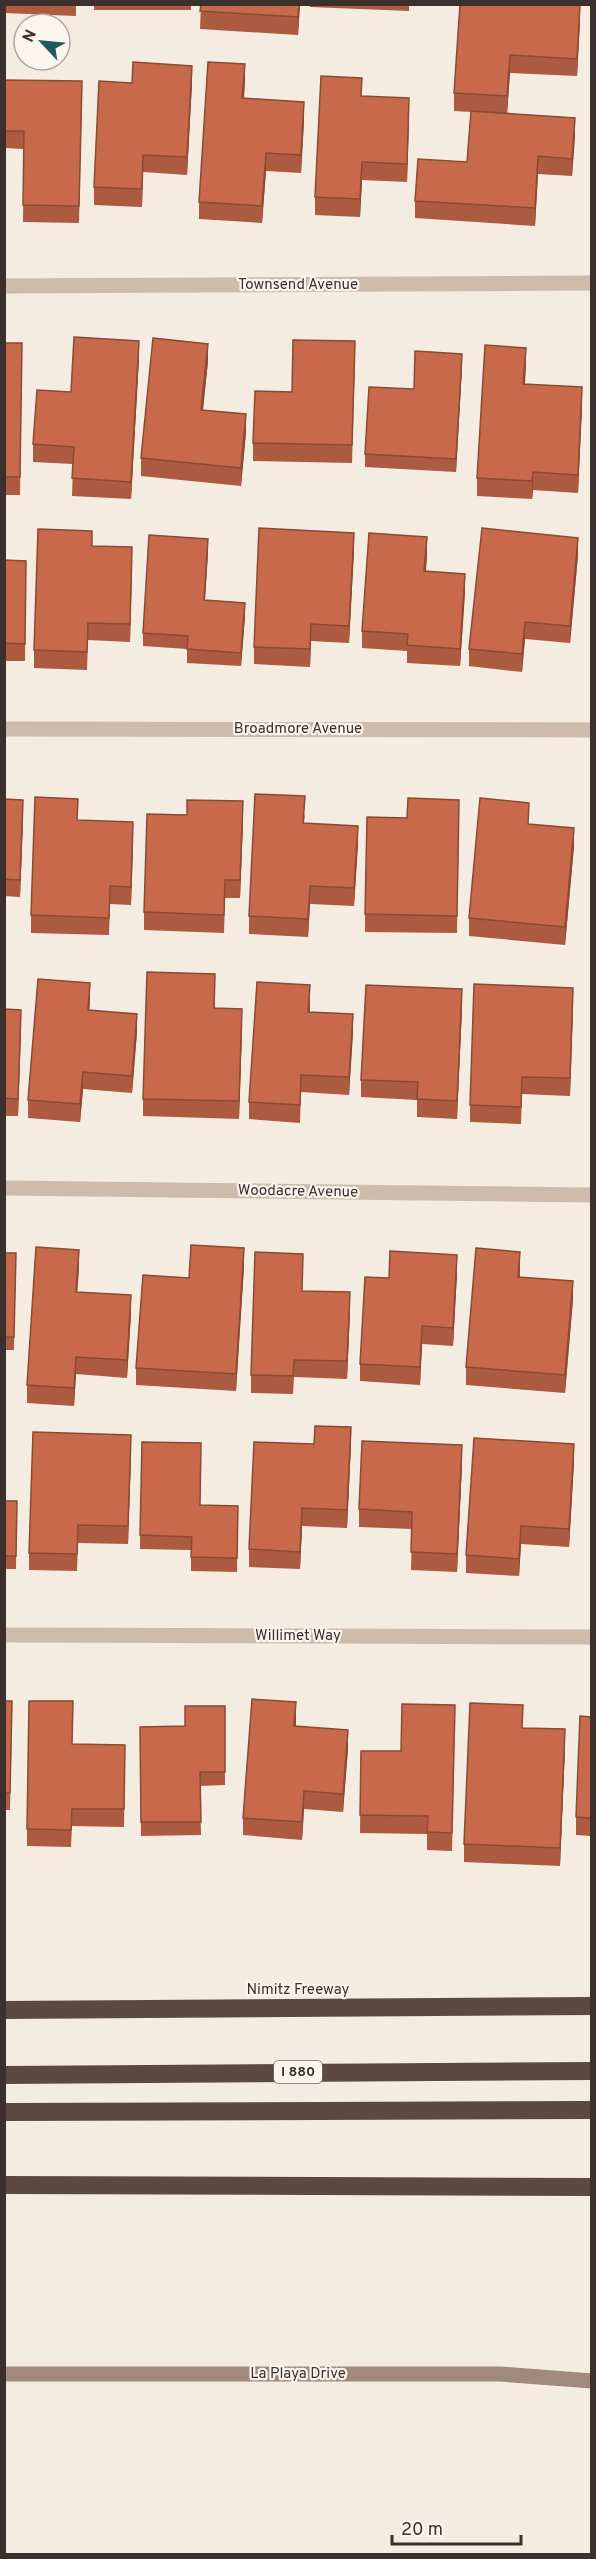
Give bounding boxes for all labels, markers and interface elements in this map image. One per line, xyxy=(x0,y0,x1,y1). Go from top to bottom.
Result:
north arrow xyxy=(12,12,72,72)
text: N xyxy=(19,27,42,46)
street label: Townsend Avenue xyxy=(238,276,358,295)
street label: Broadmore Avenue xyxy=(234,720,362,739)
street label: Woodacre Avenue xyxy=(238,1181,358,1203)
street label: Willimet Way xyxy=(255,1627,341,1646)
street label: Nimitz Freeway xyxy=(247,1981,350,2000)
road number: I 880 xyxy=(274,2061,322,2083)
street label: La Playa Drive xyxy=(250,2365,346,2384)
scale bar xyxy=(392,2508,521,2546)
text: 20 m xyxy=(401,2519,443,2542)

